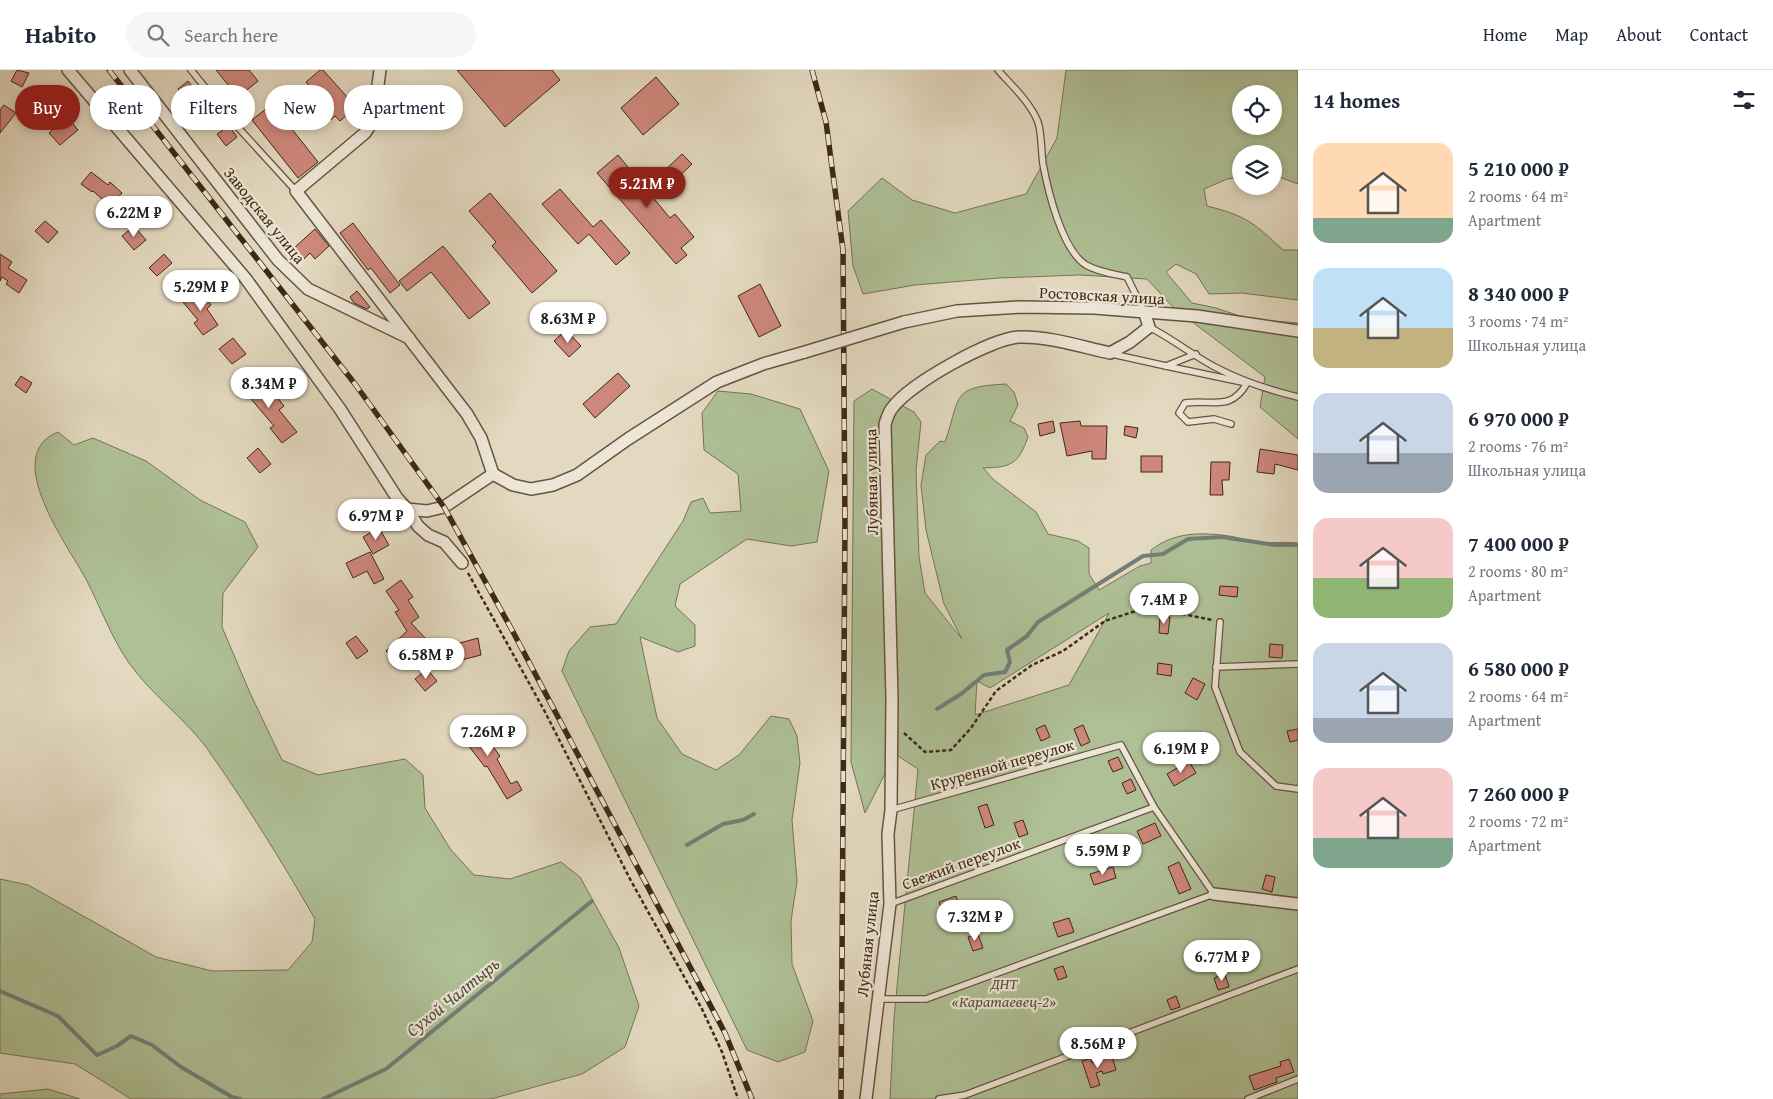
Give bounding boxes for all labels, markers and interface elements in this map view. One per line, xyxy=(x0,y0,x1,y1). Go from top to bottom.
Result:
search box xyxy=(126,12,476,57)
text: Habito xyxy=(25,17,96,52)
icon: search xyxy=(144,21,172,49)
text: Search here xyxy=(184,21,278,49)
text: Home xyxy=(1483,21,1527,48)
text: Map xyxy=(1555,21,1588,48)
text: About xyxy=(1616,21,1662,48)
text: Contact xyxy=(1690,21,1748,48)
chip: Buy xyxy=(15,85,80,130)
chip: Rent xyxy=(90,85,161,130)
chip: Filters xyxy=(171,85,255,130)
chip: New xyxy=(265,85,334,130)
chip: Apartment xyxy=(344,85,463,130)
map controls xyxy=(1232,85,1282,195)
button: locate xyxy=(1232,85,1282,135)
text: 14 homes xyxy=(1313,85,1400,116)
icon: filters xyxy=(1730,86,1758,114)
button: layers xyxy=(1232,145,1282,195)
text: 5 210 000 ₽ xyxy=(1468,153,1569,184)
street label: Заводская улица xyxy=(218,161,312,269)
icon: home xyxy=(1353,163,1413,223)
pin: 5.21M ₽ xyxy=(601,166,693,209)
text: 5.21M ₽ xyxy=(620,171,674,195)
text: 2 rooms · 64 m² xyxy=(1468,184,1568,208)
pin: 6.22M ₽ xyxy=(88,196,180,238)
text: 6.22M ₽ xyxy=(107,200,161,224)
text: Apartment xyxy=(1468,208,1541,232)
pin: 5.29M ₽ xyxy=(155,270,247,312)
text: 5.29M ₽ xyxy=(174,274,228,298)
text: 8 340 000 ₽ xyxy=(1468,278,1569,309)
street label: Ростовская улица xyxy=(1039,280,1166,310)
icon: home xyxy=(1353,288,1413,348)
pin: 8.63M ₽ xyxy=(522,302,614,344)
text: 8.63M ₽ xyxy=(541,306,595,330)
text: 3 rooms · 74 m² xyxy=(1468,309,1568,333)
text: Школьная улица xyxy=(1468,333,1586,357)
pin: 8.34M ₽ xyxy=(223,366,315,409)
text: 8.34M ₽ xyxy=(242,371,296,395)
text: 6 970 000 ₽ xyxy=(1468,403,1569,434)
icon: home xyxy=(1353,413,1413,473)
street label: Лубяная улица xyxy=(858,428,884,535)
text: 2 rooms · 76 m² xyxy=(1468,434,1568,458)
text: Школьная улица xyxy=(1468,458,1586,482)
pin: 6.97M ₽ xyxy=(330,498,422,541)
text: 6.97M ₽ xyxy=(349,503,403,527)
text: 7 400 000 ₽ xyxy=(1468,528,1569,559)
icon: home xyxy=(1353,538,1413,598)
text: 2 rooms · 80 m² xyxy=(1468,559,1568,583)
pin: 7.4M ₽ xyxy=(1123,582,1205,625)
text: Apartment xyxy=(1468,583,1541,607)
text: 7.4M ₽ xyxy=(1141,587,1187,611)
pin: 6.58M ₽ xyxy=(380,638,472,680)
text: 6.58M ₽ xyxy=(399,642,453,666)
text: 6 580 000 ₽ xyxy=(1468,653,1569,684)
icon: home xyxy=(1353,663,1413,723)
text: 2 rooms · 64 m² xyxy=(1468,684,1568,708)
text: Apartment xyxy=(1468,708,1541,732)
pin: 7.26M ₽ xyxy=(442,714,534,757)
text: 7.26M ₽ xyxy=(461,719,515,743)
street label: Круренной переулок xyxy=(927,732,1077,796)
pin: 6.19M ₽ xyxy=(1135,732,1227,774)
text: 6.19M ₽ xyxy=(1154,736,1208,760)
text: 7 260 000 ₽ xyxy=(1468,778,1569,809)
icon: home xyxy=(1353,788,1413,848)
text: 2 rooms · 72 m² xyxy=(1468,809,1568,833)
street label: Свежий переулок xyxy=(898,830,1024,896)
text: Apartment xyxy=(1468,833,1541,857)
pin: 5.59M ₽ xyxy=(1057,834,1149,876)
text: 5.59M ₽ xyxy=(1076,838,1130,862)
street label: Лубяная улица xyxy=(850,889,885,998)
pin: 7.32M ₽ xyxy=(929,900,1021,942)
text: 7.32M ₽ xyxy=(948,904,1002,928)
pin: 6.77M ₽ xyxy=(1176,940,1268,982)
text: 6.77M ₽ xyxy=(1195,944,1249,968)
water label: Сухой Чалтырь xyxy=(400,950,505,1043)
park label: ДНТ «Каратаевец-2» xyxy=(952,971,1056,1013)
pin: 8.56M ₽ xyxy=(1052,1026,1144,1069)
text: 8.56M ₽ xyxy=(1071,1031,1125,1055)

